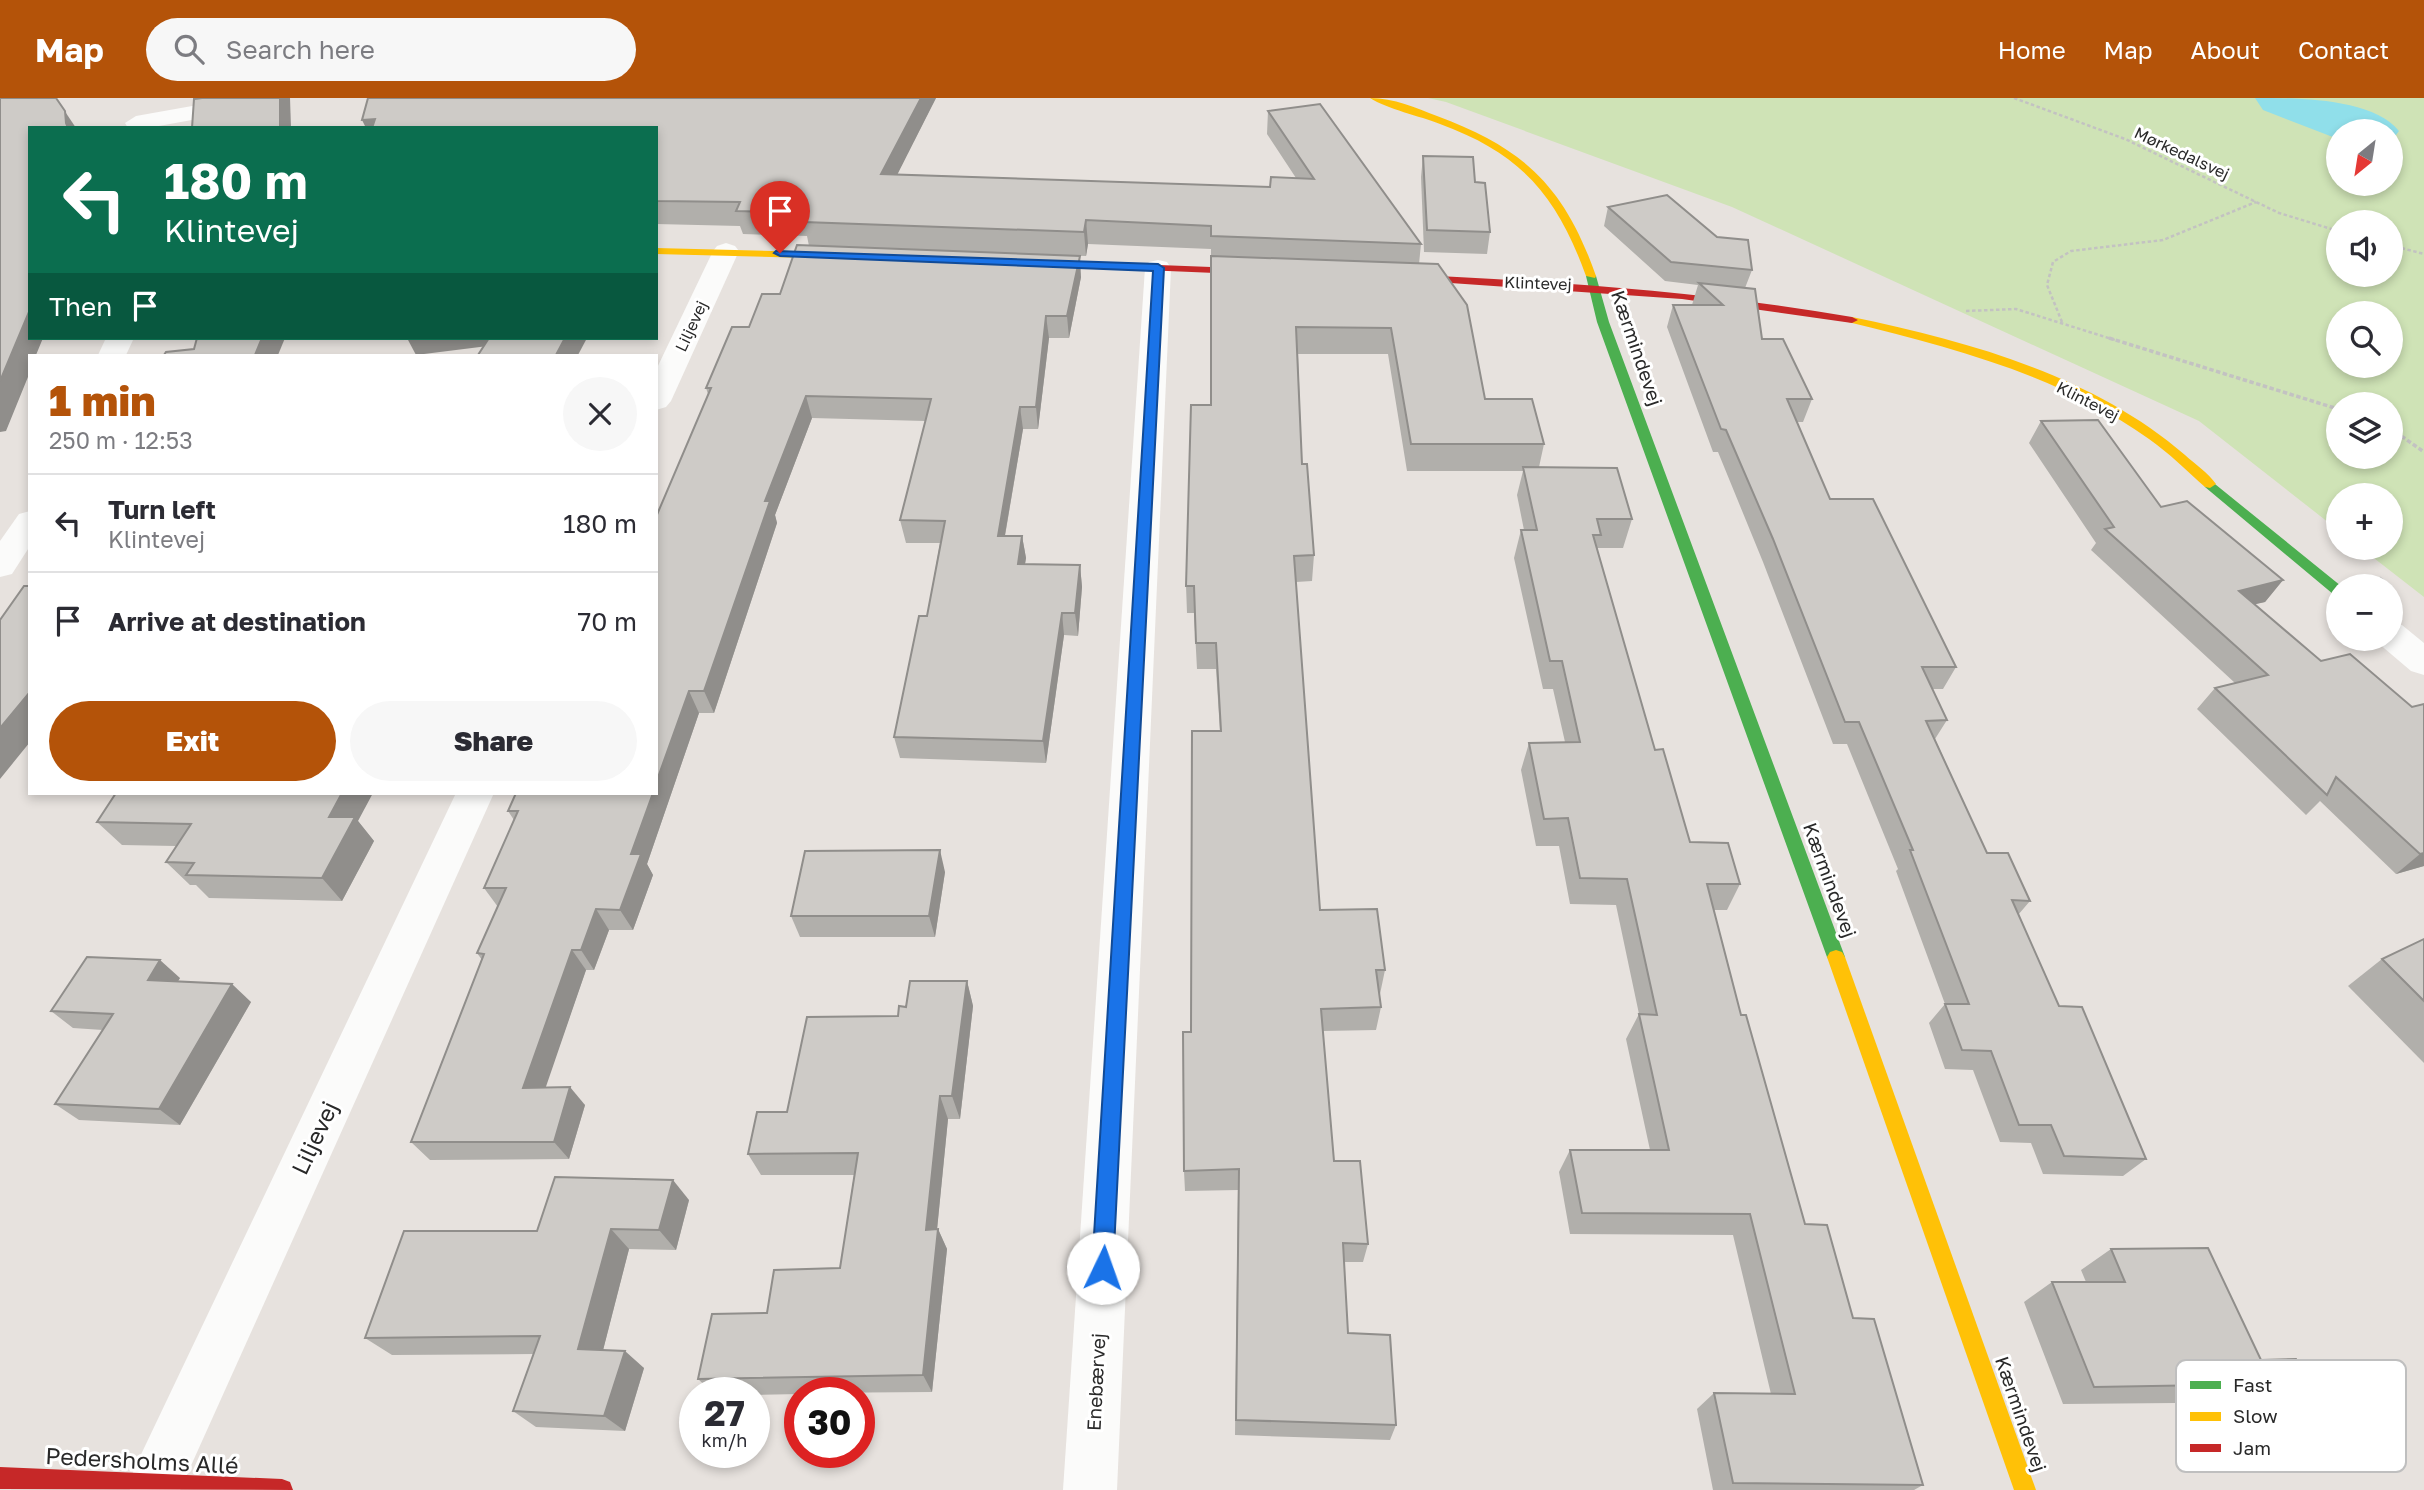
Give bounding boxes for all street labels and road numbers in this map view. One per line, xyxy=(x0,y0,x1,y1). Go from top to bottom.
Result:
street label: Mørkedalsvej xyxy=(2131,122,2233,184)
street label: Klintevej xyxy=(1504,272,1572,294)
street label: Kærmindevej xyxy=(1607,287,1668,408)
street label: Liljevej xyxy=(671,297,711,355)
street label: Klintevej xyxy=(2053,377,2123,425)
street label: Kærmindevej xyxy=(1799,819,1862,940)
street label: Liljevej xyxy=(285,1096,343,1179)
street label: Enebærvej xyxy=(1081,1332,1110,1432)
street label: Kærmindevej xyxy=(1991,1353,2052,1474)
street label: Pedersholms Allé xyxy=(45,1441,239,1479)

